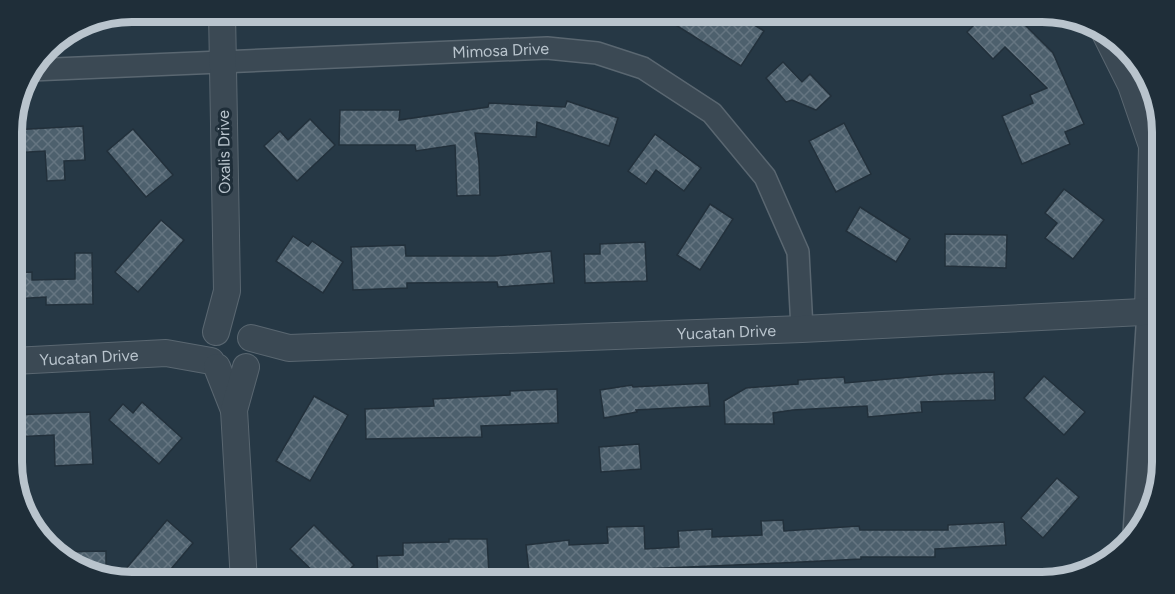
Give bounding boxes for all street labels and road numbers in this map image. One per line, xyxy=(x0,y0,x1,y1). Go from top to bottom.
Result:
street label: Mimosa Drive xyxy=(452,38,550,62)
street label: Oxalis Drive xyxy=(214,110,234,194)
street label: Yucatan Drive xyxy=(677,320,777,343)
street label: Yucatan Drive xyxy=(39,345,139,369)

